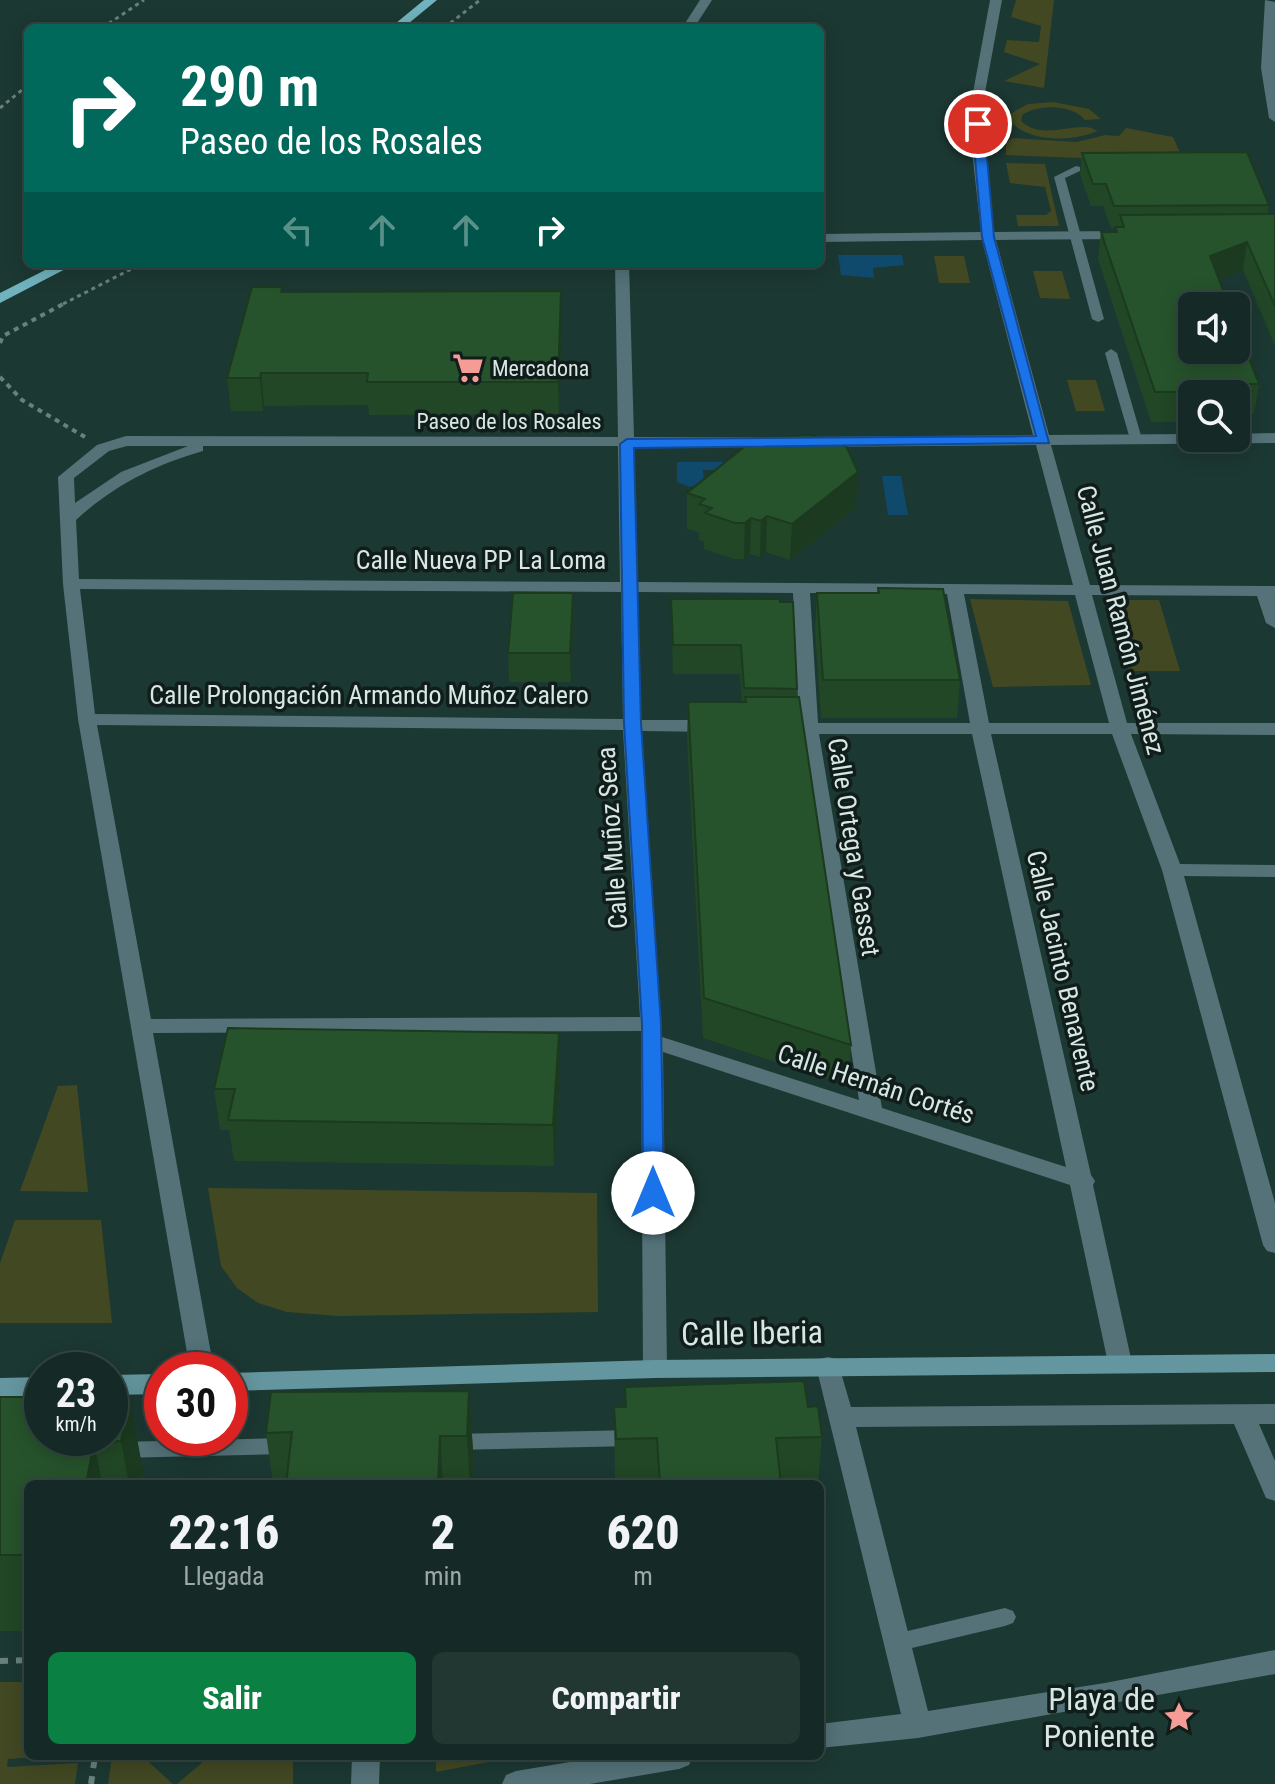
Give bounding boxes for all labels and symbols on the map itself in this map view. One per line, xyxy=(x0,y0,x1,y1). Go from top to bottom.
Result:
pin xyxy=(944,90,1012,158)
supermarket icon: Mercadona xyxy=(451,351,485,385)
place label: Mercadona xyxy=(492,356,589,381)
street label: Paseo de los Rosales xyxy=(416,409,602,434)
street label: Calle Juan Ramón Jiménez xyxy=(1071,482,1171,758)
street label: Calle Nueva PP La Loma xyxy=(356,545,606,575)
street label: Calle Prolongación Armando Muñoz Calero xyxy=(149,680,589,710)
street label: Calle Ortega y Gasset xyxy=(822,736,886,958)
street label: Calle Muñoz Seca xyxy=(591,746,633,930)
street label: Calle Jacinto Benavente xyxy=(1021,848,1105,1094)
street label: Calle Hernán Cortés xyxy=(774,1038,978,1130)
position arrow xyxy=(611,1151,695,1235)
street label: Calle Iberia xyxy=(681,1313,823,1353)
speed limit sign: 30 xyxy=(144,1352,248,1456)
place label: Playa de Poniente xyxy=(1044,1680,1155,1755)
place icon: Playa de Poniente xyxy=(1162,1700,1196,1734)

